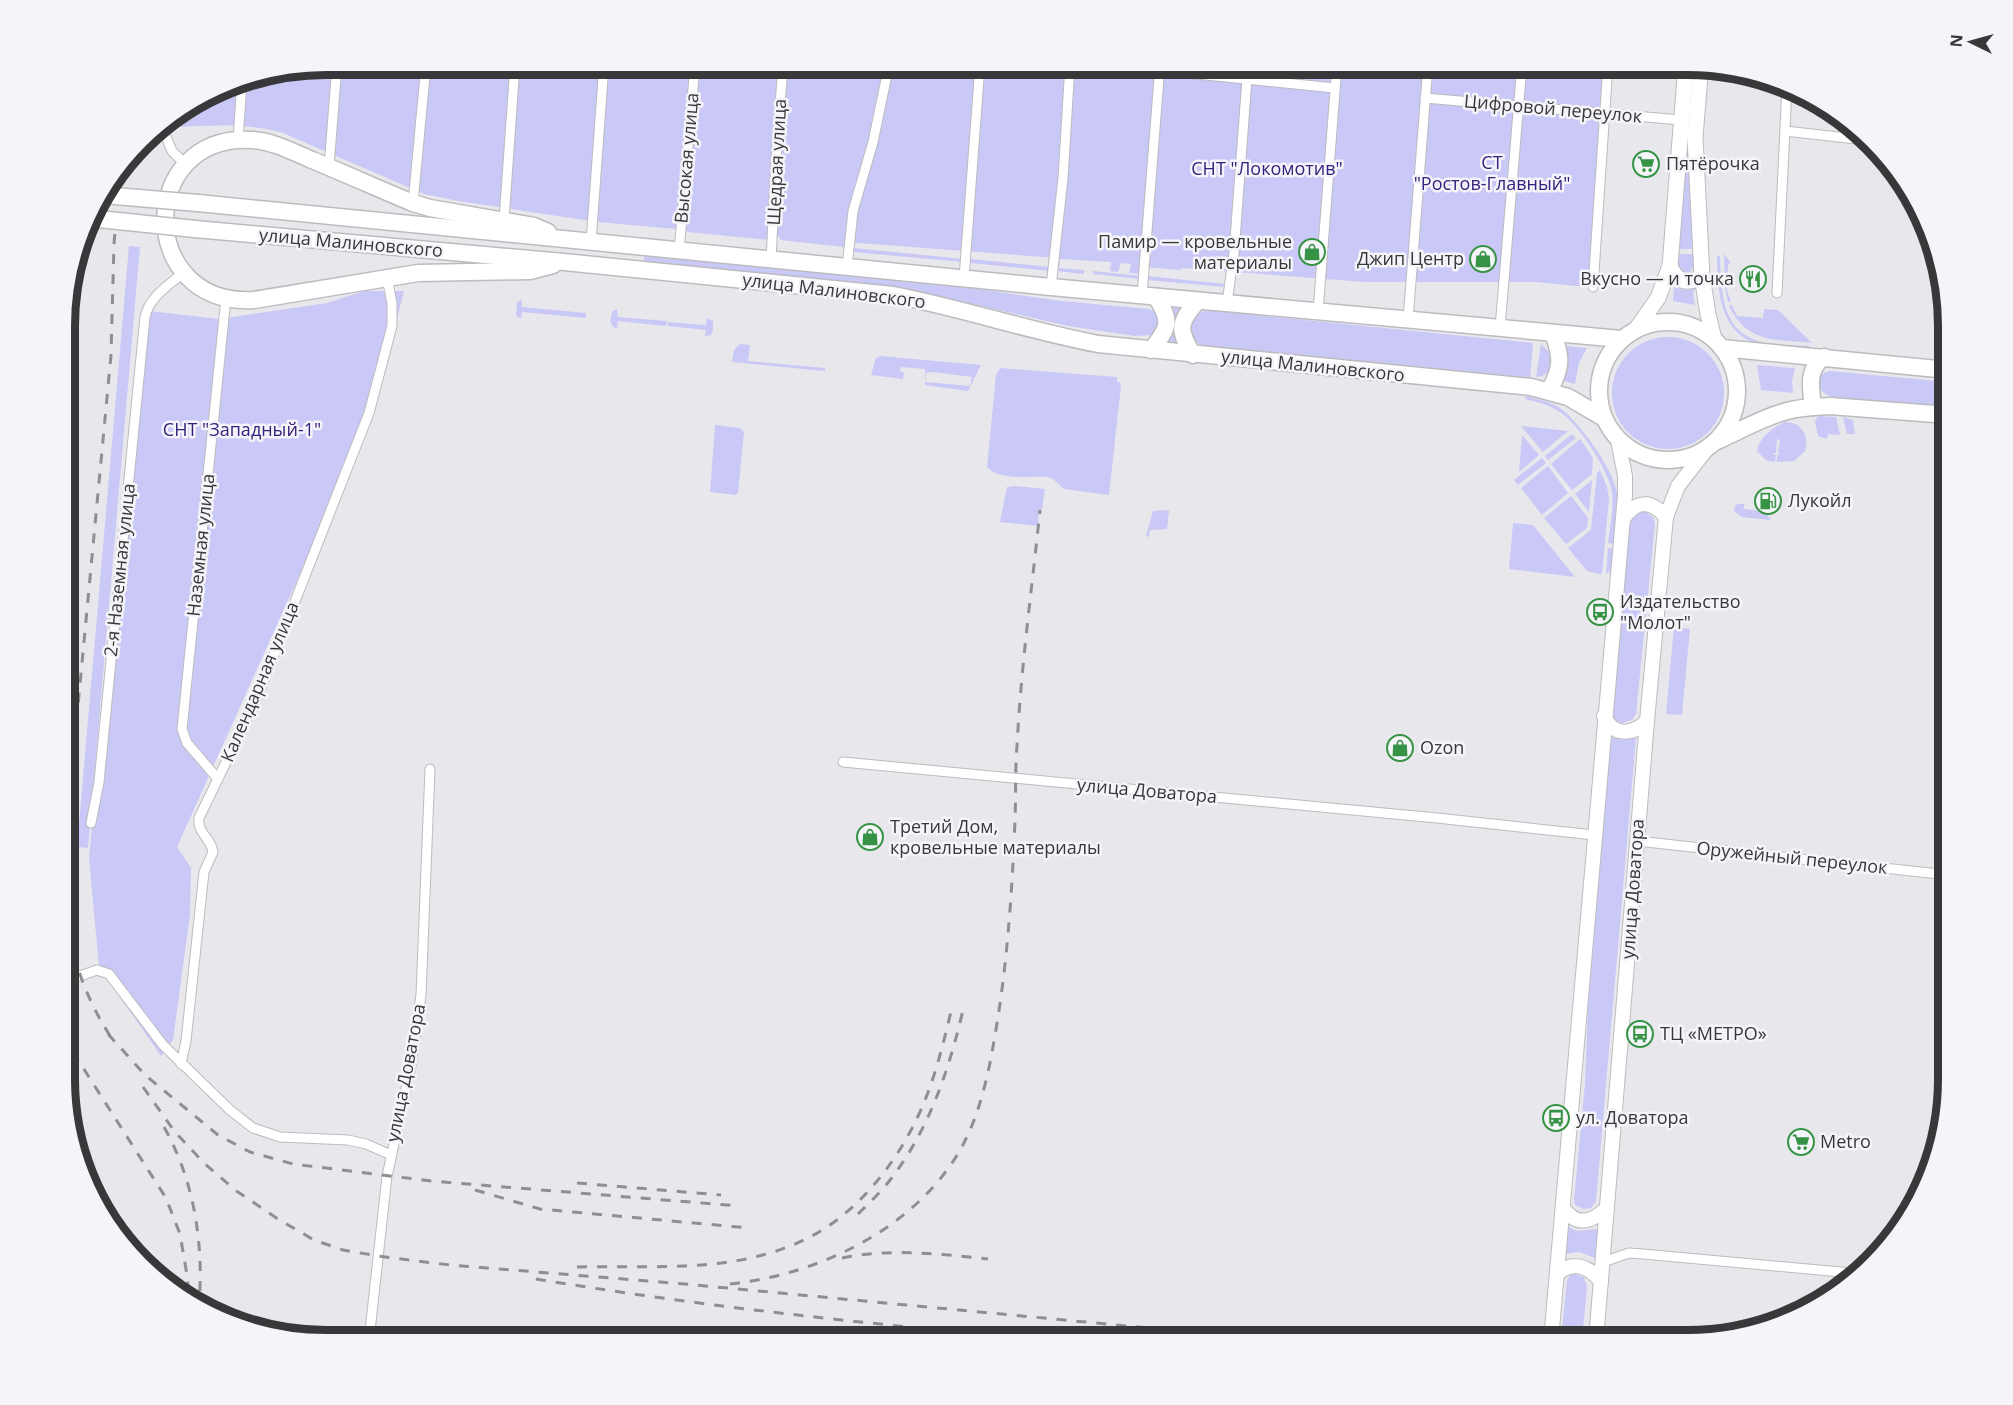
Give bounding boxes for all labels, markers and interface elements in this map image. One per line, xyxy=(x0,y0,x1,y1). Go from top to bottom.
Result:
north arrow xyxy=(1941,12,2001,72)
text: N xyxy=(1945,33,1968,48)
street label: Цифровой переулок xyxy=(1463,88,1644,128)
street label: Высокая улица xyxy=(668,92,704,224)
street label: Щедрая улица xyxy=(761,98,791,226)
supermarket icon: Пятёрочка xyxy=(1631,149,1661,179)
park label: СТ "Ростов-Главный" xyxy=(1414,150,1570,195)
place label: Пятёрочка xyxy=(1666,151,1760,175)
park label: СНТ "Локомотив" xyxy=(1191,156,1343,180)
street label: улица Малиновского xyxy=(258,222,444,262)
place label: Памир — кровельные материалы xyxy=(1098,229,1292,274)
shop icon: Памир — кровельные материалы xyxy=(1297,237,1327,267)
shop icon: Джип Центр xyxy=(1468,244,1498,274)
place label: Джип Центр xyxy=(1357,246,1464,270)
restaurant icon: Вкусно — и точка xyxy=(1738,264,1768,294)
place label: Вкусно — и точка xyxy=(1580,266,1734,290)
street label: улица Малиновского xyxy=(741,267,927,313)
street label: улица Малиновского xyxy=(1220,343,1406,387)
park label: СНТ "Западный-1" xyxy=(163,417,321,441)
street label: Наземная улица xyxy=(181,472,219,617)
street label: 2-я Наземная улица xyxy=(98,482,140,658)
fuel station icon: Лукойл xyxy=(1753,486,1783,516)
place label: Лукойл xyxy=(1788,488,1852,512)
place label: Издательство "Молот" xyxy=(1620,589,1740,634)
bus stop icon: Издательство "Молот" xyxy=(1585,597,1615,627)
street label: Календарная улица xyxy=(214,598,304,766)
shop icon: Ozon xyxy=(1385,733,1415,763)
place label: Ozon xyxy=(1420,735,1464,759)
street label: улица Доватора xyxy=(1076,772,1218,808)
place label: Третий Дом, кровельные материалы xyxy=(890,814,1101,859)
street label: улица Доватора xyxy=(1615,818,1649,960)
shop icon: Третий Дом, кровельные материалы xyxy=(855,822,885,852)
street label: Оружейный переулок xyxy=(1695,835,1890,879)
street label: улица Доватора xyxy=(380,1002,430,1144)
bus stop icon: ТЦ «МЕТРО» xyxy=(1625,1019,1655,1049)
place label: ТЦ «МЕТРО» xyxy=(1660,1021,1767,1045)
bus stop icon: ул. Доватора xyxy=(1541,1103,1571,1133)
place label: ул. Доватора xyxy=(1576,1105,1689,1129)
supermarket icon: Metro xyxy=(1786,1127,1816,1157)
place label: Metro xyxy=(1820,1129,1871,1153)

